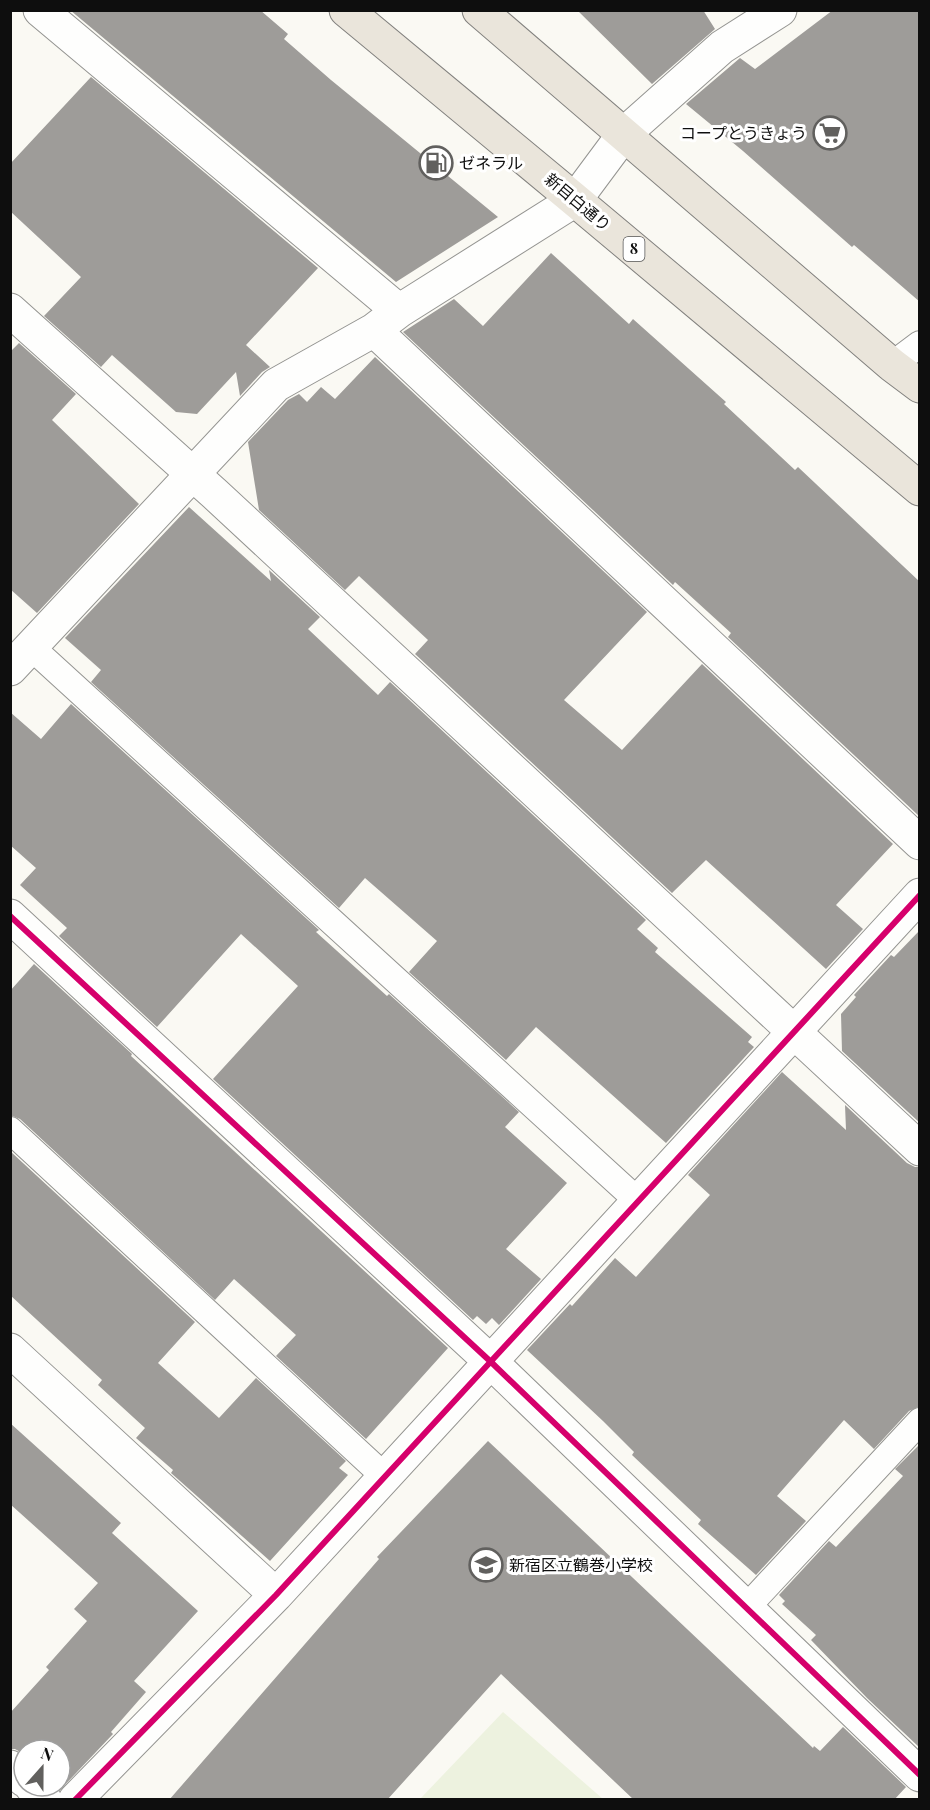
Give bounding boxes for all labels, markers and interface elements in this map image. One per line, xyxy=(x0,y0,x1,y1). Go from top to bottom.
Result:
supermarket icon: コープとうきょう xyxy=(812,115,848,151)
place label: コープとうきょう xyxy=(680,122,807,143)
fuel station icon: ゼネラル xyxy=(418,145,454,181)
place label: ゼネラル xyxy=(459,152,523,173)
street label: 新目白通り xyxy=(541,168,616,235)
road number: 8 xyxy=(624,237,644,261)
school or university icon: 新宿区立鶴巻小学校 xyxy=(468,1547,504,1583)
place label: 新宿区立鶴巻小学校 xyxy=(509,1554,653,1575)
north arrow xyxy=(12,1738,72,1798)
text: N xyxy=(38,1742,57,1766)

